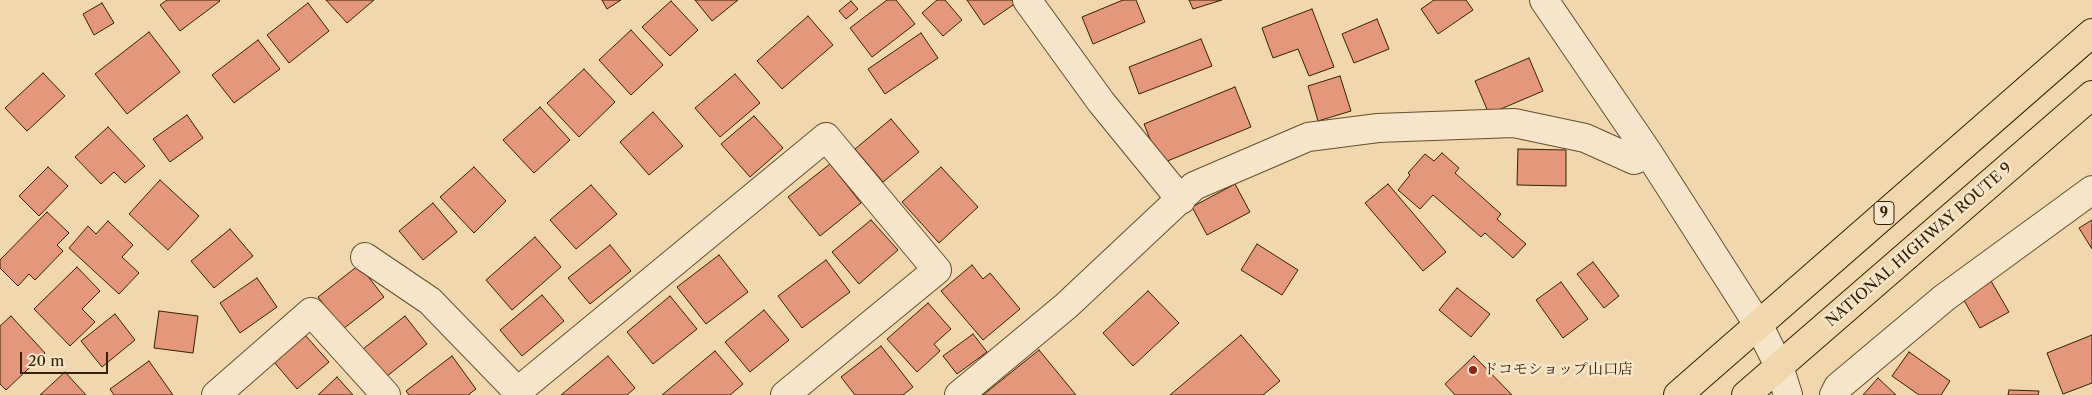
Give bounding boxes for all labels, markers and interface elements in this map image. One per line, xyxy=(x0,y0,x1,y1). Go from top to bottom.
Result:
street label: NATIONAL HIGHWAY ROUTE 9 xyxy=(1822,159,2016,331)
road number: 9 xyxy=(1874,202,1894,224)
scale bar xyxy=(22,342,110,374)
text: 20 m xyxy=(28,351,64,370)
place label: ドコモショップ山口店 xyxy=(1483,361,1633,379)
marker: ドコモショップ山口店 xyxy=(1467,364,1479,376)

